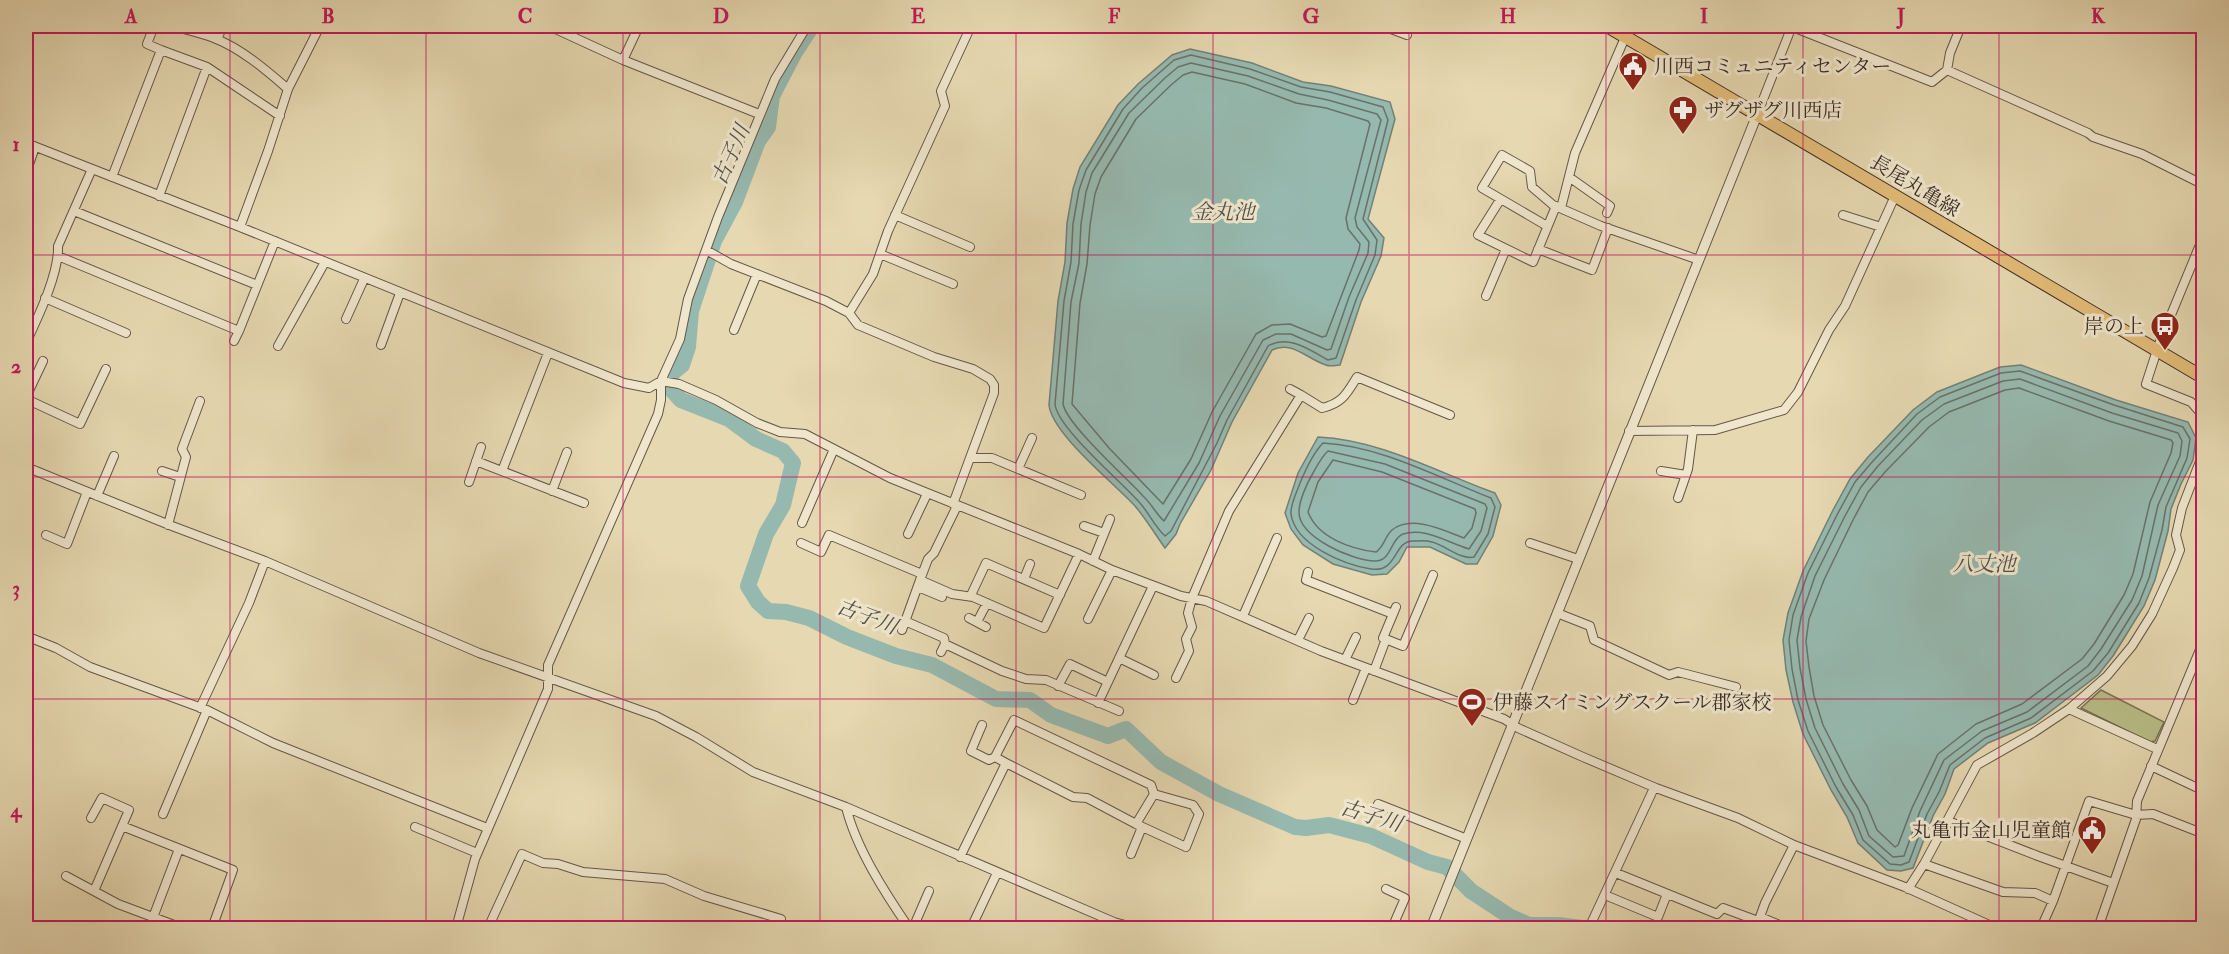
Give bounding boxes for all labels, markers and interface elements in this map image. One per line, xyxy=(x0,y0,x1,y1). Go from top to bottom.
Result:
text: A xyxy=(124,4,138,29)
text: B xyxy=(321,4,335,29)
text: C xyxy=(518,4,532,29)
text: D xyxy=(713,4,729,29)
text: E xyxy=(911,4,926,29)
text: F xyxy=(1108,4,1121,29)
text: G xyxy=(1303,4,1320,29)
text: H xyxy=(1500,4,1516,29)
text: I xyxy=(1700,4,1708,29)
text: J xyxy=(1896,4,1905,29)
text: K xyxy=(2091,4,2106,29)
public building icon: 川西コミュニティセンター xyxy=(1617,50,1649,92)
place label: 川西コミュニティセンター xyxy=(1654,54,1891,79)
pharmacy icon: ザグザグ川西店 xyxy=(1667,94,1699,136)
place label: ザグザグ川西店 xyxy=(1704,98,1842,123)
water label: 古子川 xyxy=(706,119,757,189)
text: 1 xyxy=(12,132,20,157)
street label: 長尾丸亀線 xyxy=(1866,150,1964,222)
water label: 金丸池 xyxy=(1192,199,1256,226)
bus stop icon: 岸の上 xyxy=(2149,310,2181,352)
place label: 岸の上 xyxy=(2084,314,2144,339)
text: 2 xyxy=(11,354,21,379)
water label: 八丈池 xyxy=(1953,551,2017,578)
text: 3 xyxy=(12,576,20,601)
water label: 古子川 xyxy=(833,593,903,642)
sports icon: 伊藤スイミングスクール郡家校 xyxy=(1456,686,1488,728)
place label: 伊藤スイミングスクール郡家校 xyxy=(1493,690,1772,715)
water label: 古子川 xyxy=(1337,794,1407,839)
text: 4 xyxy=(10,798,23,823)
public building icon: 丸亀市金山児童館 xyxy=(2076,814,2108,856)
place label: 丸亀市金山児童館 xyxy=(1911,818,2071,843)

